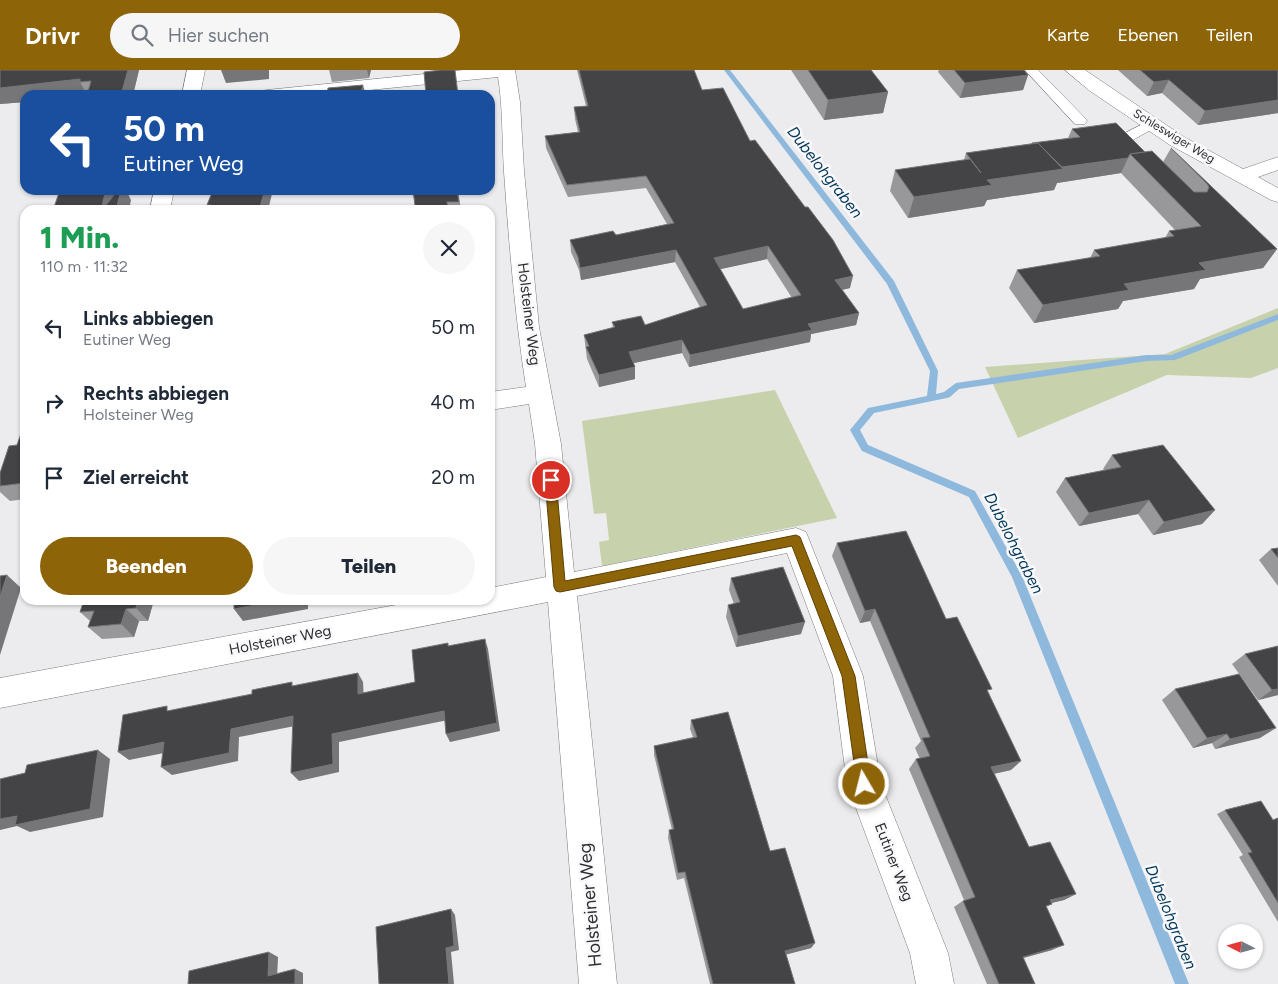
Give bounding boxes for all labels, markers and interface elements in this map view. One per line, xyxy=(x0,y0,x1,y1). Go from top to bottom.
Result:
search box xyxy=(110,13,460,58)
text: Drivr xyxy=(25,21,80,50)
icon: search xyxy=(128,21,156,49)
text: Hier suchen xyxy=(168,24,269,47)
text: Karte xyxy=(1047,24,1089,46)
text: Ebenen xyxy=(1117,24,1178,46)
text: Teilen xyxy=(1206,24,1253,46)
street label: Schleswiger Weg xyxy=(1131,106,1217,166)
text: 50 m xyxy=(123,108,205,150)
icon: left xyxy=(40,110,105,175)
water label: Dubelohgraben xyxy=(783,122,867,222)
text: Eutiner Weg xyxy=(123,150,244,177)
text: 1 Min. xyxy=(40,219,119,256)
button: close xyxy=(423,222,475,274)
text: 110 m · 11:32 xyxy=(40,257,128,276)
street label: Holsteiner Weg xyxy=(514,261,544,367)
text: Links abbiegen xyxy=(83,307,214,330)
icon: left xyxy=(40,314,68,342)
text: 50 m xyxy=(431,316,475,339)
text: Eutiner Weg xyxy=(83,330,171,349)
text: Rechts abbiegen xyxy=(83,382,229,405)
icon: right xyxy=(40,389,68,417)
text: 40 m xyxy=(430,391,475,414)
text: Holsteiner Weg xyxy=(83,405,194,424)
pin xyxy=(530,459,572,501)
icon: arrive xyxy=(40,464,68,492)
text: Ziel erreicht xyxy=(83,466,189,489)
text: 20 m xyxy=(431,466,475,489)
icon: arrive xyxy=(537,466,565,494)
water label: Dubelohgraben xyxy=(980,489,1048,597)
button: Beenden xyxy=(40,537,253,595)
button: Teilen xyxy=(263,537,475,595)
street label: Holsteiner Weg xyxy=(227,621,333,659)
position arrow xyxy=(837,757,889,809)
street label: Eutiner Weg xyxy=(871,820,917,904)
street label: Holsteiner Weg xyxy=(574,842,606,968)
water label: Dubelohgraben xyxy=(1141,862,1201,972)
north arrow xyxy=(1218,924,1262,969)
map controls xyxy=(1218,924,1263,969)

